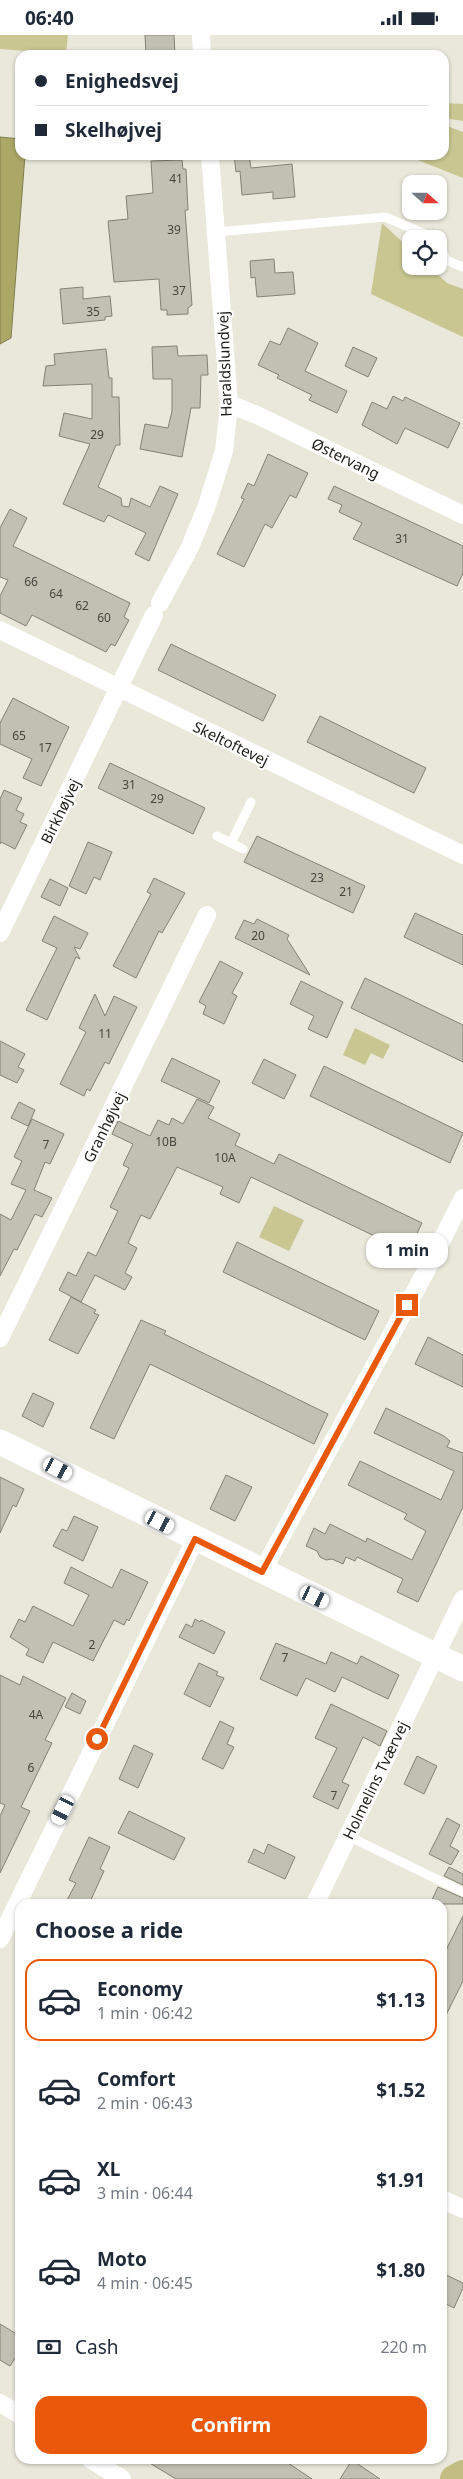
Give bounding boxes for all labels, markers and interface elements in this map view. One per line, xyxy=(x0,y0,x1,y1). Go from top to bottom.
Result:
text: 06:40 xyxy=(25,5,74,31)
text: Enighedsvej xyxy=(65,68,179,94)
text: Skelhøjvej xyxy=(65,117,162,143)
house number: 41 xyxy=(169,170,183,187)
north arrow xyxy=(402,175,448,220)
map controls xyxy=(402,175,447,275)
house number: 39 xyxy=(167,221,181,238)
button: locate xyxy=(402,230,447,275)
house number: 37 xyxy=(172,282,186,299)
house number: 35 xyxy=(86,303,100,320)
street label: Haraldslundvej xyxy=(212,311,236,417)
house number: 29 xyxy=(90,426,104,443)
street label: Østervang xyxy=(309,433,383,483)
house number: 31 xyxy=(395,530,409,547)
house number: 66 xyxy=(24,573,38,590)
house number: 64 xyxy=(49,585,63,602)
house number: 62 xyxy=(75,597,89,614)
house number: 60 xyxy=(97,609,111,626)
street label: Skeltoftevej xyxy=(190,716,272,770)
house number: 65 xyxy=(12,727,26,744)
house number: 17 xyxy=(38,739,52,756)
street label: Birkhøjvej xyxy=(36,775,84,847)
house number: 31 xyxy=(122,776,136,793)
house number: 29 xyxy=(150,790,164,807)
house number: 23 xyxy=(310,869,324,886)
house number: 21 xyxy=(339,883,353,900)
house number: 20 xyxy=(251,927,265,944)
house number: 11 xyxy=(98,1025,112,1042)
street label: Granhøjvej xyxy=(78,1088,130,1166)
house number: 10B xyxy=(155,1133,177,1150)
house number: 7 xyxy=(43,1136,50,1153)
house number: 10A xyxy=(214,1149,236,1166)
callout: 1 min xyxy=(366,1233,448,1267)
text: 1 min xyxy=(385,1239,429,1261)
route end xyxy=(396,1294,418,1316)
car xyxy=(41,1456,74,1482)
car xyxy=(143,1509,176,1535)
car xyxy=(298,1584,331,1610)
house number: 2 xyxy=(89,1636,96,1653)
house number: 7 xyxy=(282,1649,289,1666)
house number: 4A xyxy=(29,1706,44,1723)
street label: Holmelins Tværvej xyxy=(338,1717,412,1843)
route start xyxy=(86,1728,108,1750)
house number: 6 xyxy=(28,1759,35,1776)
house number: 7 xyxy=(331,1787,338,1804)
car xyxy=(49,1793,76,1827)
text: Choose a ride xyxy=(35,1914,183,1944)
text: Economy xyxy=(97,1976,183,2002)
icon: car xyxy=(37,1978,82,2023)
text: $1.13 xyxy=(376,1987,425,2013)
text: 1 min · 06:42 xyxy=(97,2002,193,2024)
text: Comfort xyxy=(97,2066,176,2092)
icon: car xyxy=(37,2068,82,2113)
text: $1.52 xyxy=(376,2077,425,2103)
text: 2 min · 06:43 xyxy=(97,2092,193,2114)
text: XL xyxy=(97,2156,120,2182)
icon: car xyxy=(37,2158,82,2203)
text: $1.91 xyxy=(376,2167,425,2193)
text: 3 min · 06:44 xyxy=(97,2182,193,2204)
text: Moto xyxy=(97,2246,147,2272)
icon: car xyxy=(37,2248,82,2293)
text: $1.80 xyxy=(376,2257,425,2283)
text: 4 min · 06:45 xyxy=(97,2272,193,2294)
icon: cash xyxy=(35,2333,63,2361)
text: Cash xyxy=(75,2334,119,2360)
text: 220 m xyxy=(380,2336,427,2358)
button: Confirm xyxy=(35,2396,427,2454)

